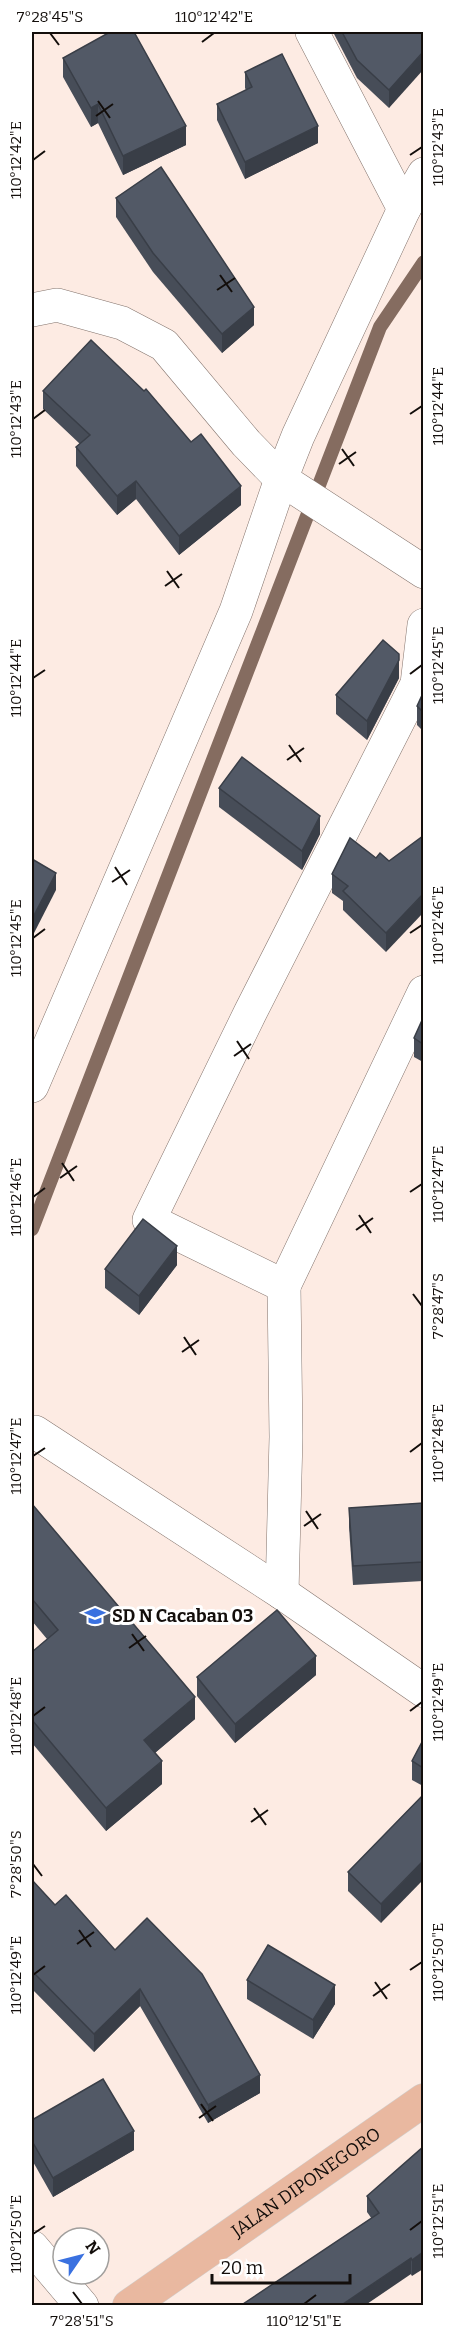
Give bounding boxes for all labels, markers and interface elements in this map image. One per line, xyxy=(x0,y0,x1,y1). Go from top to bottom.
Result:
text: 7°28'45"S xyxy=(17,8,83,26)
text: 110°12'42"E xyxy=(175,8,253,26)
text: 110°12'43"E xyxy=(429,108,447,186)
text: 110°12'42"E xyxy=(7,121,25,199)
text: 110°12'44"E xyxy=(429,367,447,445)
text: 110°12'43"E xyxy=(7,380,25,458)
text: 110°12'45"E xyxy=(429,626,447,704)
text: 110°12'44"E xyxy=(7,639,25,717)
text: 110°12'46"E xyxy=(429,886,447,964)
text: 110°12'45"E xyxy=(7,899,25,977)
text: 110°12'47"E xyxy=(429,1145,447,1223)
text: 110°12'46"E xyxy=(7,1158,25,1236)
text: 7°28'47"S xyxy=(429,1273,447,1339)
text: 110°12'48"E xyxy=(429,1404,447,1482)
text: 110°12'47"E xyxy=(7,1417,25,1495)
school or university icon: SD N Cacaban 03 xyxy=(83,1604,107,1628)
place label: SD N Cacaban 03 xyxy=(112,1605,253,1627)
text: 110°12'49"E xyxy=(429,1663,447,1741)
text: 110°12'48"E xyxy=(7,1677,25,1755)
text: 7°28'50"S xyxy=(7,1830,25,1898)
text: 110°12'50"E xyxy=(429,1923,447,2001)
text: 110°12'49"E xyxy=(7,1936,25,2014)
street label: JALAN DIPONEGORO xyxy=(226,2123,385,2243)
text: 110°12'51"E xyxy=(429,2184,447,2258)
text: 110°12'50"E xyxy=(7,2195,25,2273)
north arrow xyxy=(51,2226,111,2286)
text: N xyxy=(82,2237,104,2258)
scale bar xyxy=(212,2247,350,2285)
text: 20 m xyxy=(221,2257,263,2279)
text: 7°28'51"S xyxy=(50,2312,114,2330)
text: 110°12'51"E xyxy=(267,2312,341,2330)

